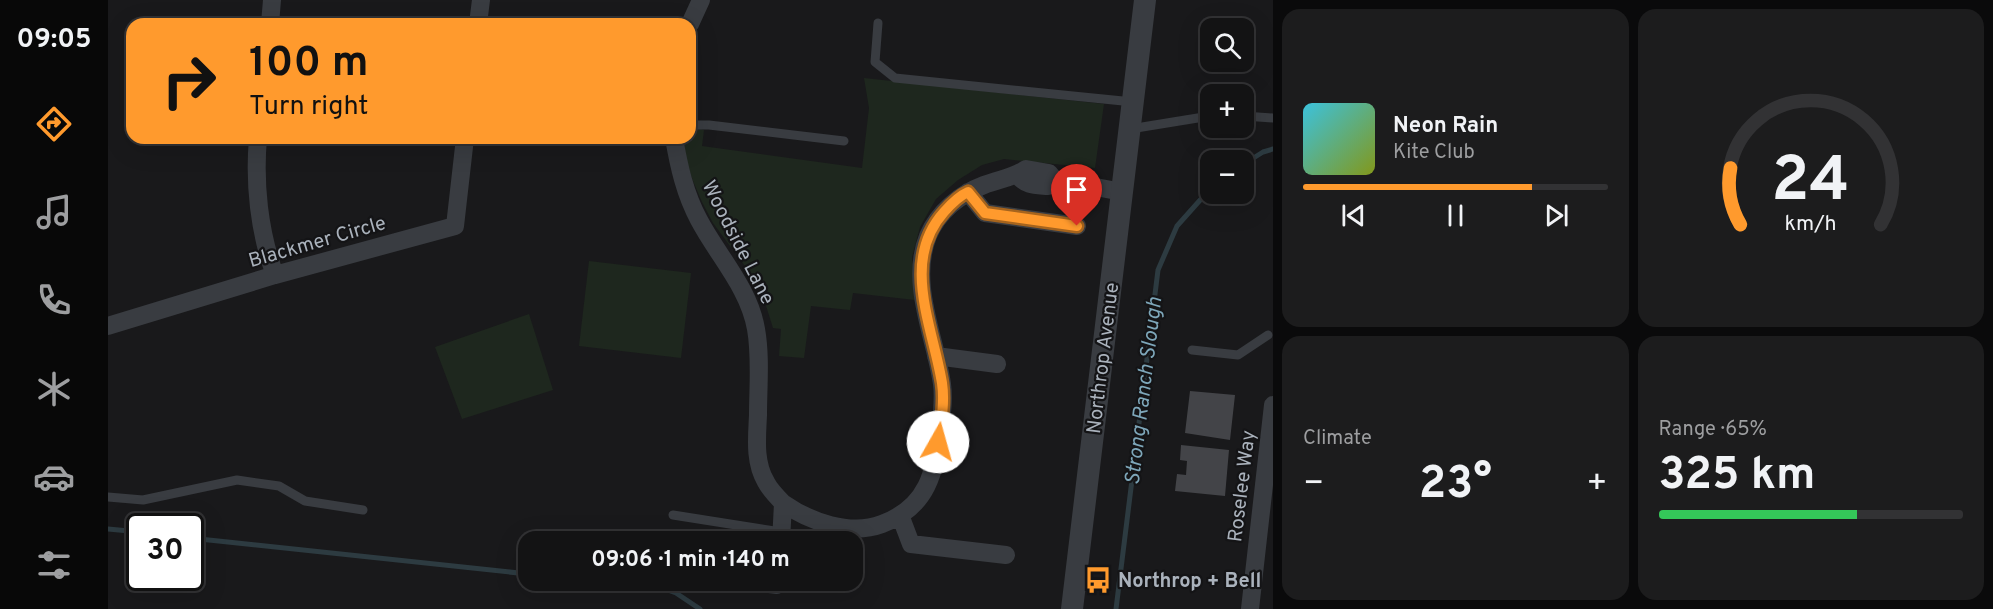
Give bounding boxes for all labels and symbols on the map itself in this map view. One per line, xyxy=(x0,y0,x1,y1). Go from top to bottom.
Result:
pin xyxy=(1051,164,1102,226)
street label: Woodside Lane xyxy=(695,176,780,309)
street label: Blackmer Circle xyxy=(246,211,389,275)
street label: Northrop Avenue xyxy=(1082,281,1126,435)
water label: Strong Ranch Slough xyxy=(1120,295,1169,487)
position arrow xyxy=(906,410,970,474)
street label: Roselee Way xyxy=(1223,429,1263,544)
speed limit sign: 30 xyxy=(126,513,204,591)
bus stop icon: Northrop + Bell xyxy=(1083,565,1113,595)
place label: Northrop + Bell xyxy=(1118,569,1261,595)

